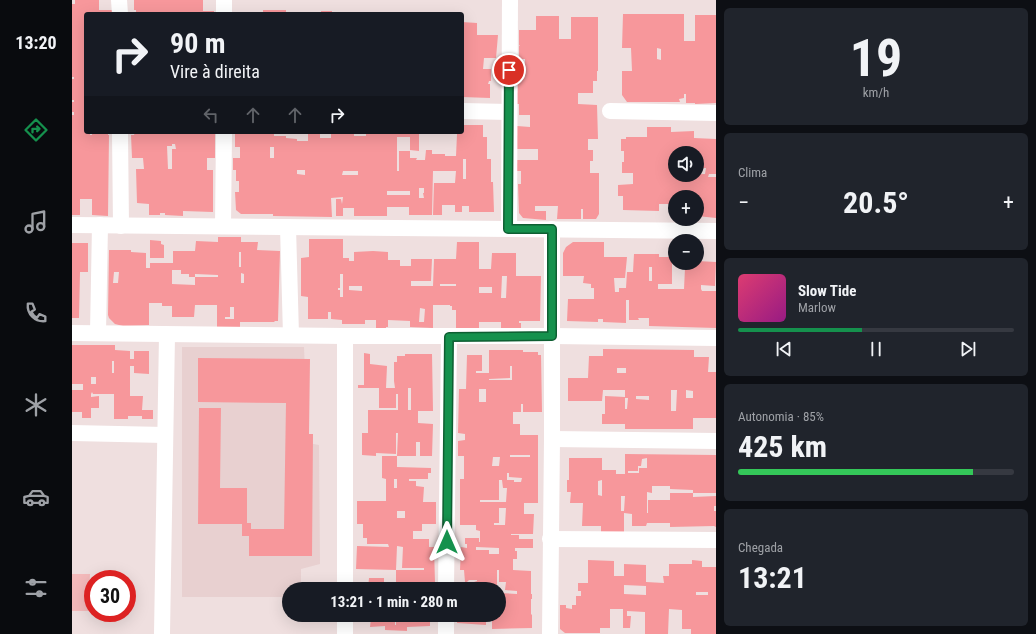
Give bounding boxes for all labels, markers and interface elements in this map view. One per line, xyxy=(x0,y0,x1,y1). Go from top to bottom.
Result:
text: 90 m xyxy=(170,27,226,60)
icon: right xyxy=(104,28,156,80)
text: 19 xyxy=(850,28,902,89)
text: 13:20 xyxy=(15,32,57,53)
pin xyxy=(492,53,526,87)
icon: arrive xyxy=(498,59,520,81)
text: Vire à direita xyxy=(170,61,260,82)
text: km/h xyxy=(863,85,889,100)
icon: left xyxy=(200,104,222,126)
icon: ahead xyxy=(242,104,264,126)
icon: ahead xyxy=(284,104,306,126)
icon: right xyxy=(326,104,348,126)
icon: directions xyxy=(22,116,50,144)
map controls xyxy=(668,146,704,270)
button: sound xyxy=(668,146,704,182)
text: Clima xyxy=(738,165,767,180)
text: 20.5° xyxy=(843,185,909,220)
button: + xyxy=(668,190,704,226)
text: − xyxy=(738,190,749,215)
text: + xyxy=(1003,190,1014,215)
icon: music xyxy=(22,208,50,236)
button: − xyxy=(668,234,704,270)
text: Slow Tide xyxy=(798,282,856,300)
icon: phone xyxy=(22,299,50,327)
text: Marlow xyxy=(798,300,836,315)
icon: previous xyxy=(773,338,795,360)
icon: pause xyxy=(865,338,887,360)
icon: next xyxy=(957,338,979,360)
icon: climate xyxy=(22,391,50,419)
text: Autonomia · 85% xyxy=(738,409,824,424)
text: 425 km xyxy=(738,429,827,464)
icon: car xyxy=(22,483,50,511)
position arrow xyxy=(426,521,468,563)
text: Chegada xyxy=(738,540,783,555)
text: 13:21 xyxy=(738,560,807,595)
speed limit sign: 30 xyxy=(84,570,136,622)
icon: filters xyxy=(22,574,50,602)
text: 13:21 · 1 min · 280 m xyxy=(330,593,458,611)

